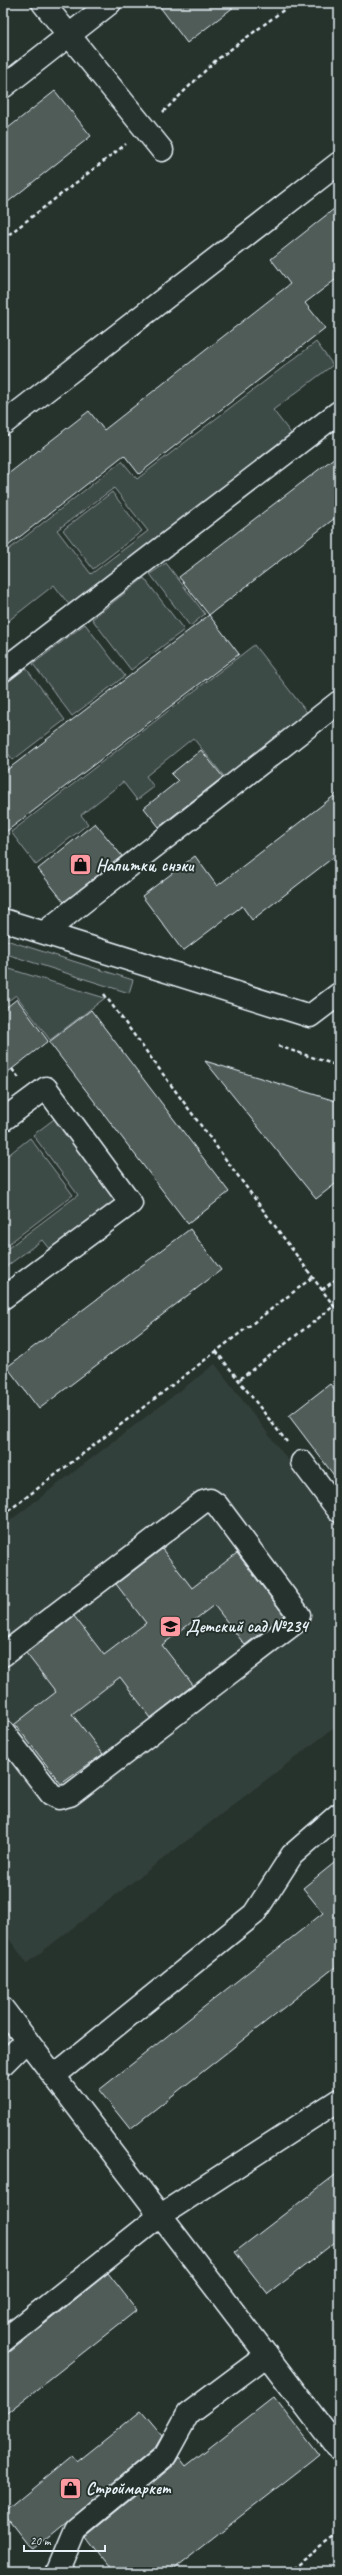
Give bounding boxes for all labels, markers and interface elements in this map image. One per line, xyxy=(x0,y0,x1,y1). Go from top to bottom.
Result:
shop icon: Напитки, снэки xyxy=(68,852,94,878)
place label: Напитки, снэки xyxy=(96,855,195,876)
school or university icon: Детский сад №234 xyxy=(158,1613,184,1639)
place label: Детский сад №234 xyxy=(186,1616,310,1637)
shop icon: Строймаркет xyxy=(58,2475,84,2501)
place label: Строймаркет xyxy=(86,2478,172,2499)
scale bar xyxy=(24,2527,105,2553)
text: 20 m xyxy=(30,2533,52,2549)

